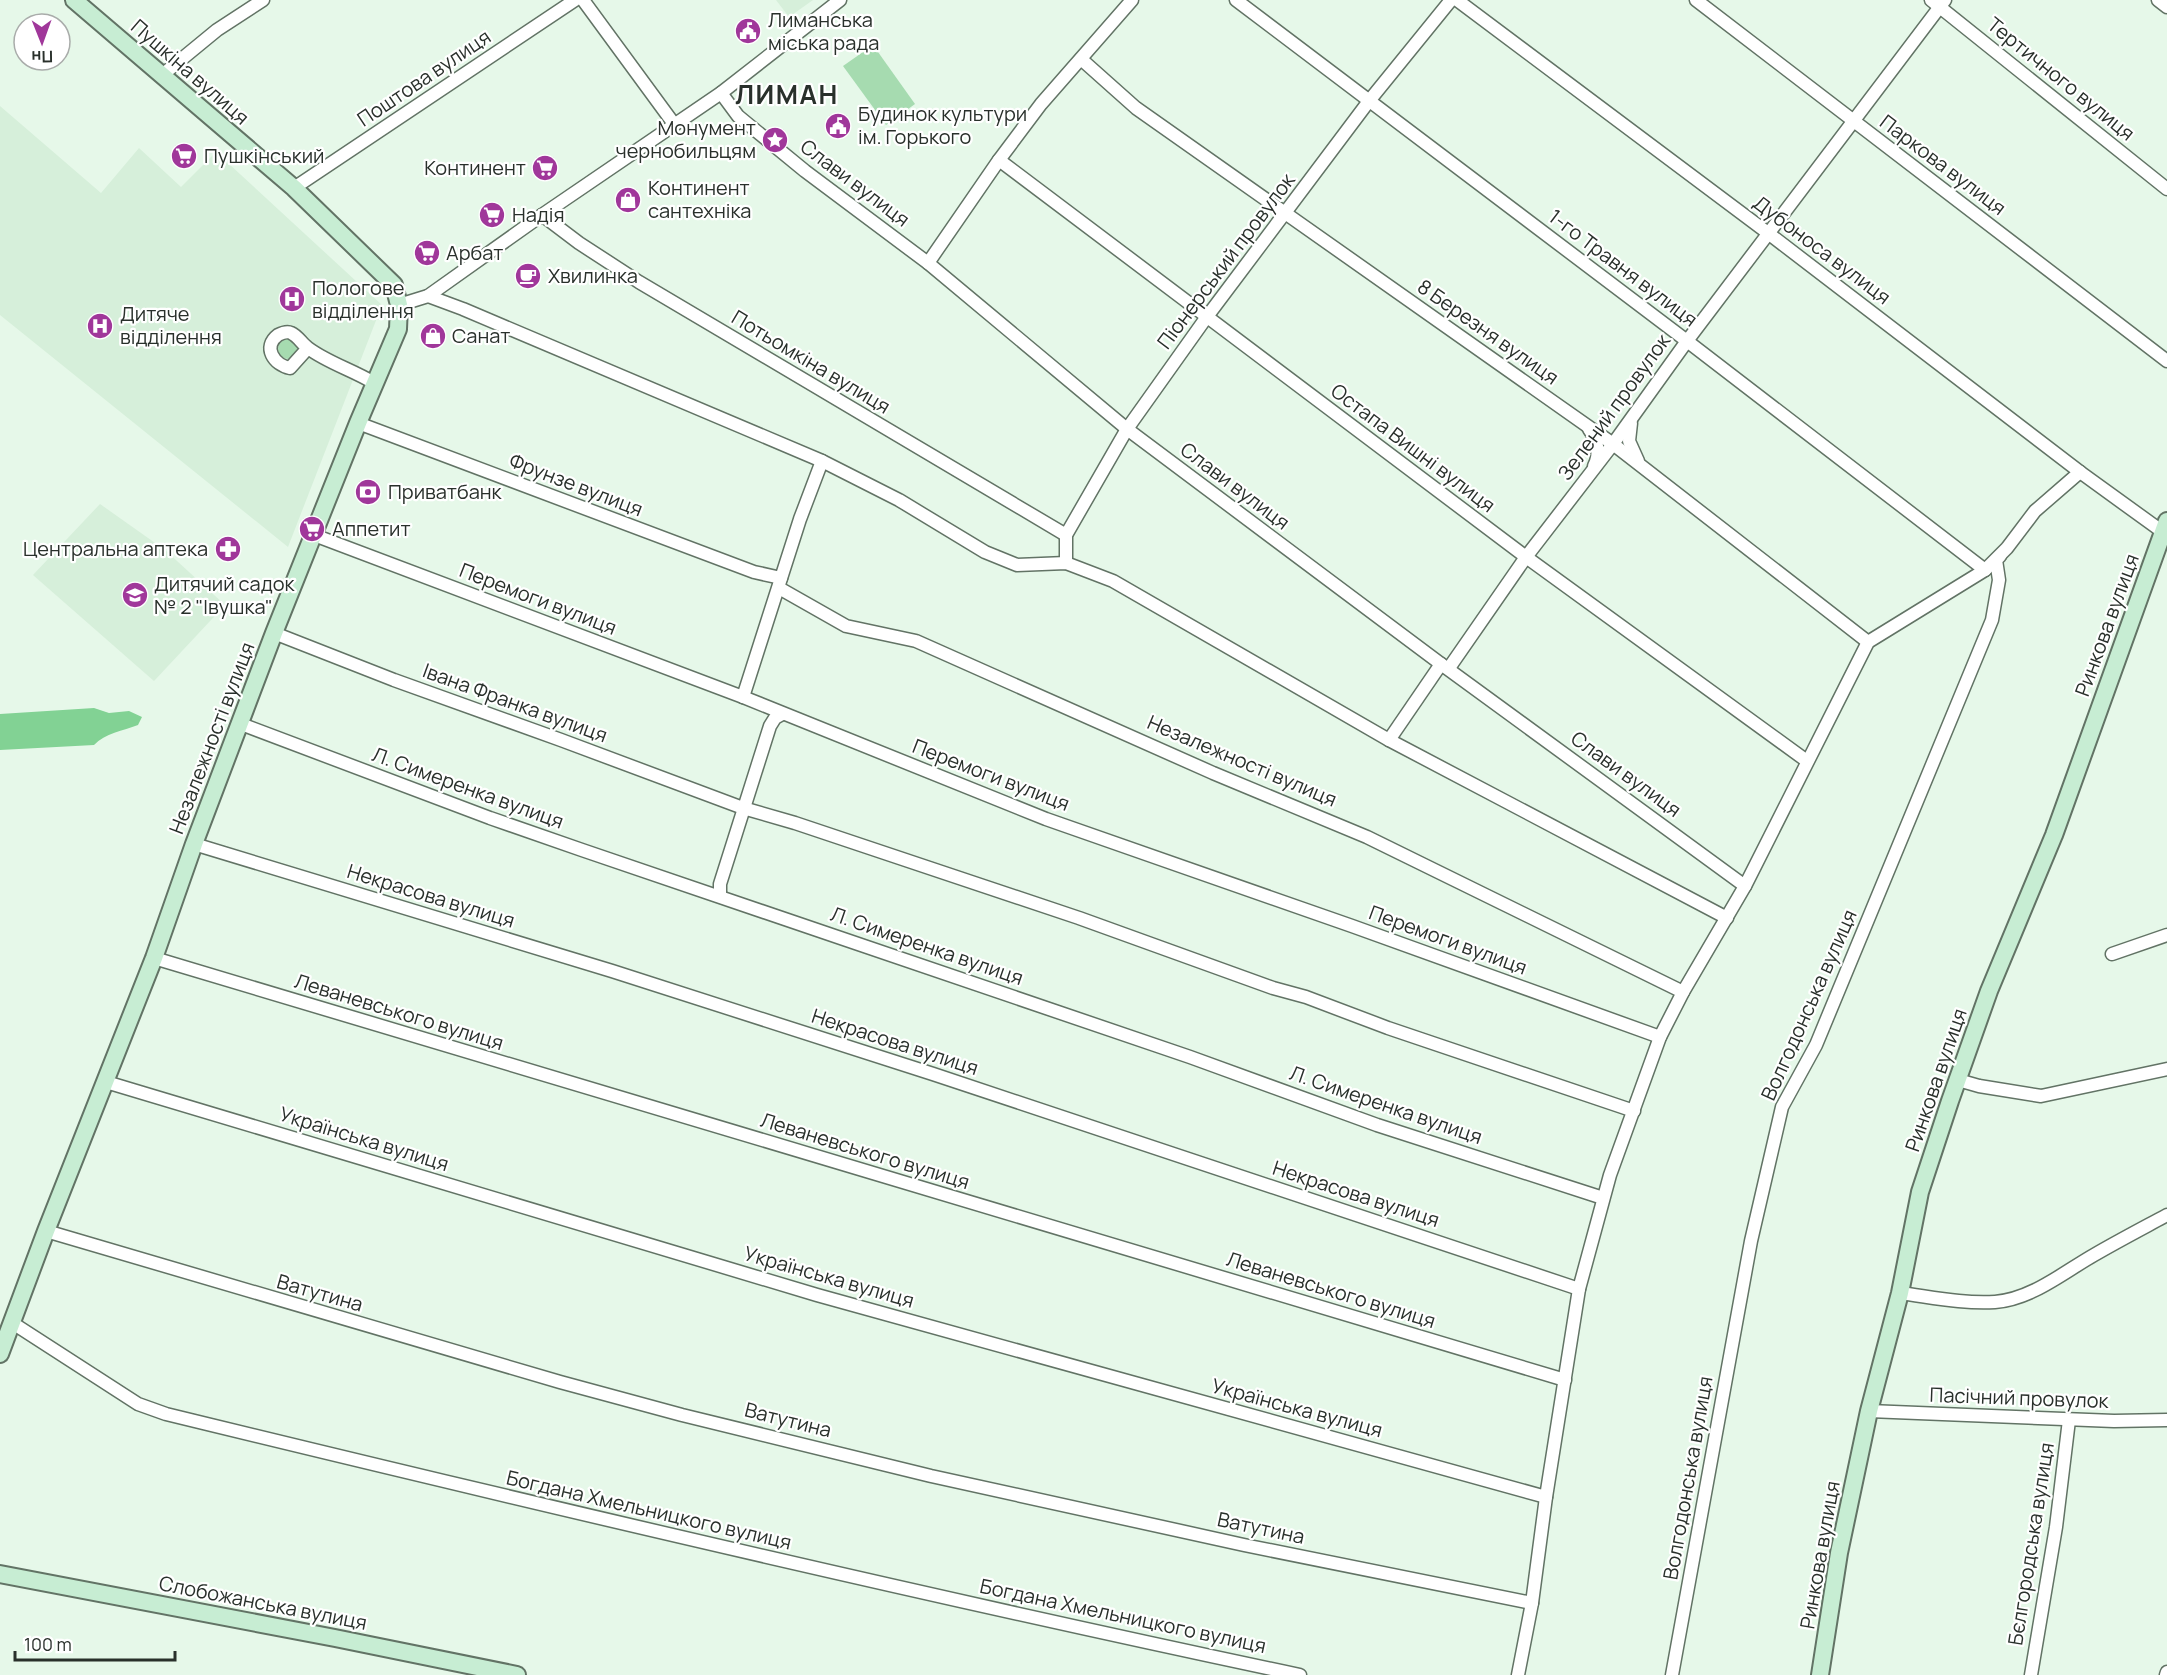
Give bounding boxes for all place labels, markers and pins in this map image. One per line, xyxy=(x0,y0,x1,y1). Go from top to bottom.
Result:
place label: Лиманська міська рада xyxy=(768,6,879,56)
public building icon: Лиманська міська рада xyxy=(733,16,763,46)
place label: Будинок культури ім. Горького xyxy=(858,100,1027,150)
public building icon: Будинок культури ім. Горького xyxy=(823,111,853,141)
place label: Монумент чернобильцям xyxy=(616,114,756,164)
place icon: Монумент чернобильцям xyxy=(760,125,790,155)
supermarket icon: Пушкінський xyxy=(169,141,199,171)
place label: Пушкінський xyxy=(204,142,324,169)
supermarket icon: Континент xyxy=(530,153,560,183)
place label: Континент xyxy=(424,154,526,181)
place label: Континент сантехніка xyxy=(648,174,751,224)
shop icon: Континент сантехніка xyxy=(613,185,643,215)
supermarket icon: Надiя xyxy=(477,200,507,230)
place label: Надiя xyxy=(512,201,565,228)
supermarket icon: Арбат xyxy=(412,238,442,268)
place label: Арбат xyxy=(446,239,503,266)
cafe icon: Хвилинка xyxy=(513,261,543,291)
place label: Хвилинка xyxy=(548,262,638,289)
place label: Пологове відділення xyxy=(312,274,414,324)
hospital icon: Пологове відділення xyxy=(277,284,307,314)
place label: Дитяче відділення xyxy=(120,300,222,350)
hospital icon: Дитяче відділення xyxy=(85,311,115,341)
shop icon: Санат xyxy=(418,321,448,351)
place label: Санат xyxy=(452,322,510,349)
bank icon: Приватбанк xyxy=(353,477,383,507)
place label: Приватбанк xyxy=(388,478,503,505)
supermarket icon: Аппетит xyxy=(297,514,327,544)
place label: Аппетит xyxy=(332,515,411,542)
pharmacy icon: Центральна аптека xyxy=(213,534,243,564)
place label: Центральна аптека xyxy=(23,535,208,562)
place label: Дитячий садок № 2 "Івушка" xyxy=(154,570,295,620)
school or university icon: Дитячий садок № 2 "Івушка" xyxy=(120,580,150,610)

